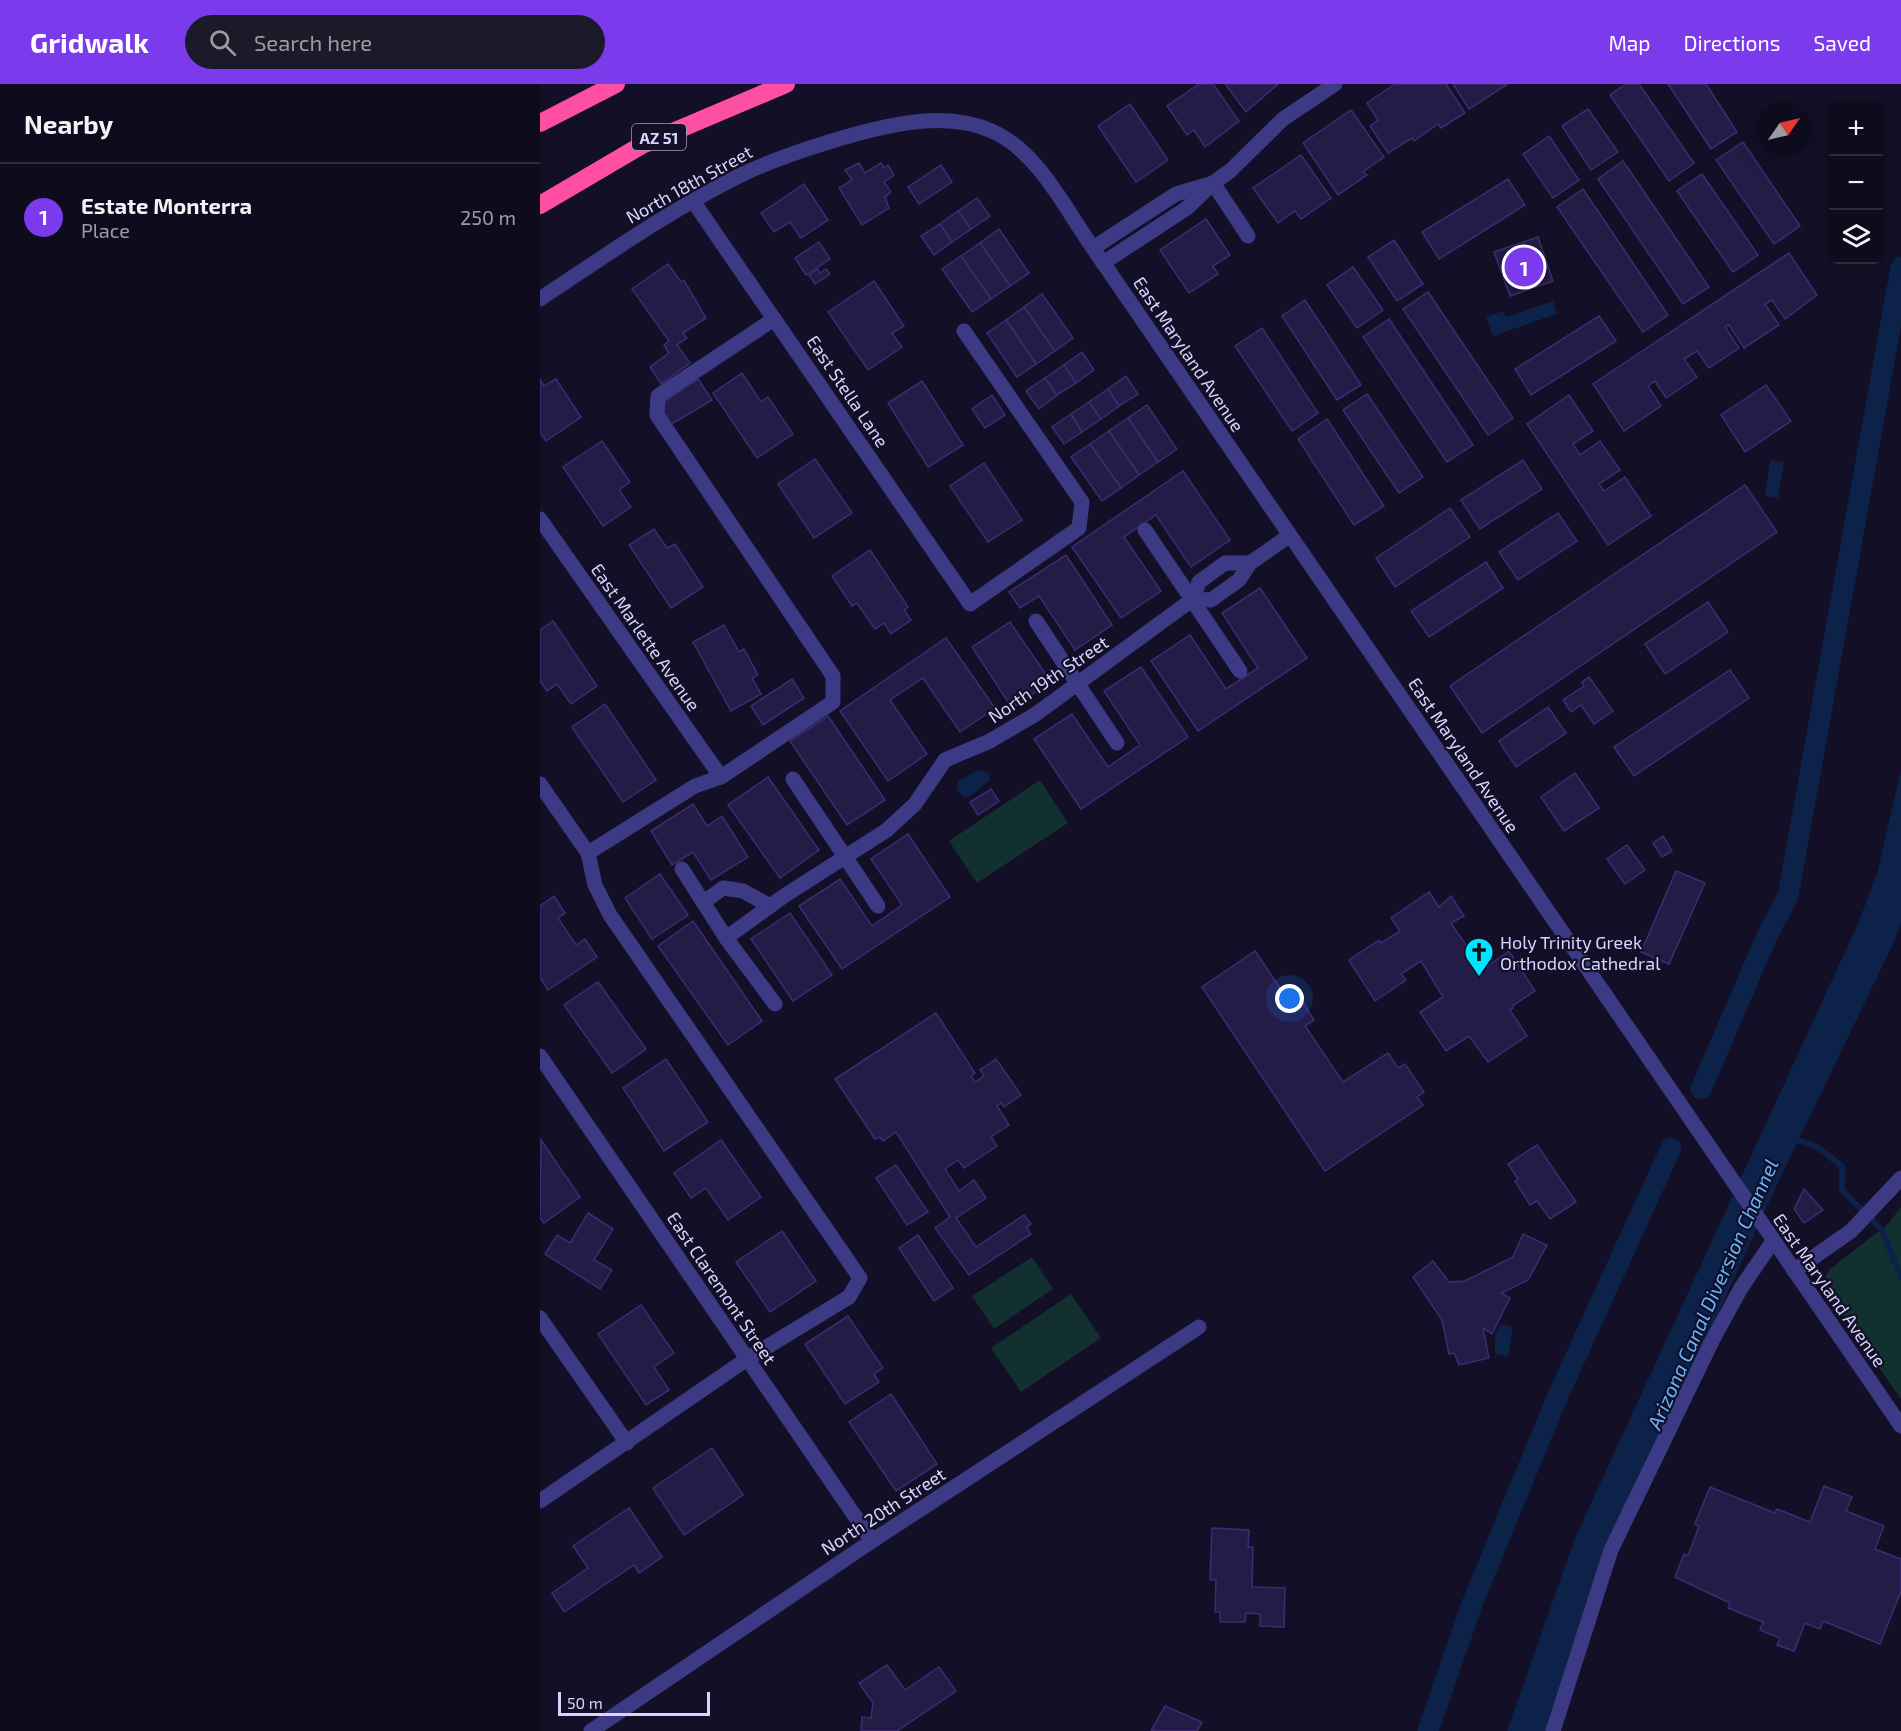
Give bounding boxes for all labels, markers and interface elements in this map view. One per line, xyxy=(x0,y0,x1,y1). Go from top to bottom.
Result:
search box xyxy=(185,15,605,69)
text: Gridwalk xyxy=(30,25,149,59)
icon: search xyxy=(206,26,239,59)
text: Search here xyxy=(254,29,372,55)
text: Map xyxy=(1608,30,1651,55)
text: Directions xyxy=(1684,30,1780,55)
text: Saved xyxy=(1813,30,1871,55)
north arrow xyxy=(1757,102,1811,156)
map controls xyxy=(1829,102,1883,264)
button: + xyxy=(1829,102,1883,156)
text: Nearby xyxy=(24,108,113,139)
road number: AZ 51 xyxy=(632,124,686,150)
street label: North 18th Street xyxy=(622,140,756,228)
button: − xyxy=(1829,156,1883,210)
text: Estate Monterra xyxy=(81,192,252,218)
text: 1 xyxy=(39,205,48,229)
text: 250 m xyxy=(460,205,516,229)
button: layers xyxy=(1829,210,1883,264)
text: Place xyxy=(81,218,130,242)
pin: 1 xyxy=(1504,244,1544,290)
street label: East Maryland Avenue xyxy=(1129,272,1249,436)
street label: East Stella Lane xyxy=(802,331,894,451)
street label: East Marlette Avenue xyxy=(587,559,705,715)
street label: North 19th Street xyxy=(984,631,1112,727)
street label: East Maryland Avenue xyxy=(1404,673,1524,837)
place label: Holy Trinity Greek Orthodox Cathedral xyxy=(1500,931,1661,974)
church icon: Holy Trinity Greek Orthodox Cathedral xyxy=(1463,936,1495,978)
your location xyxy=(1275,984,1304,1013)
water label: Arizona Canal Diversion Channel xyxy=(1641,1155,1783,1434)
street label: East Claremont Street xyxy=(663,1207,781,1369)
street label: East Maryland Avenue xyxy=(1769,1209,1891,1371)
street label: North 20th Street xyxy=(817,1463,949,1559)
scale bar xyxy=(558,1689,710,1716)
text: 50 m xyxy=(567,1693,603,1712)

